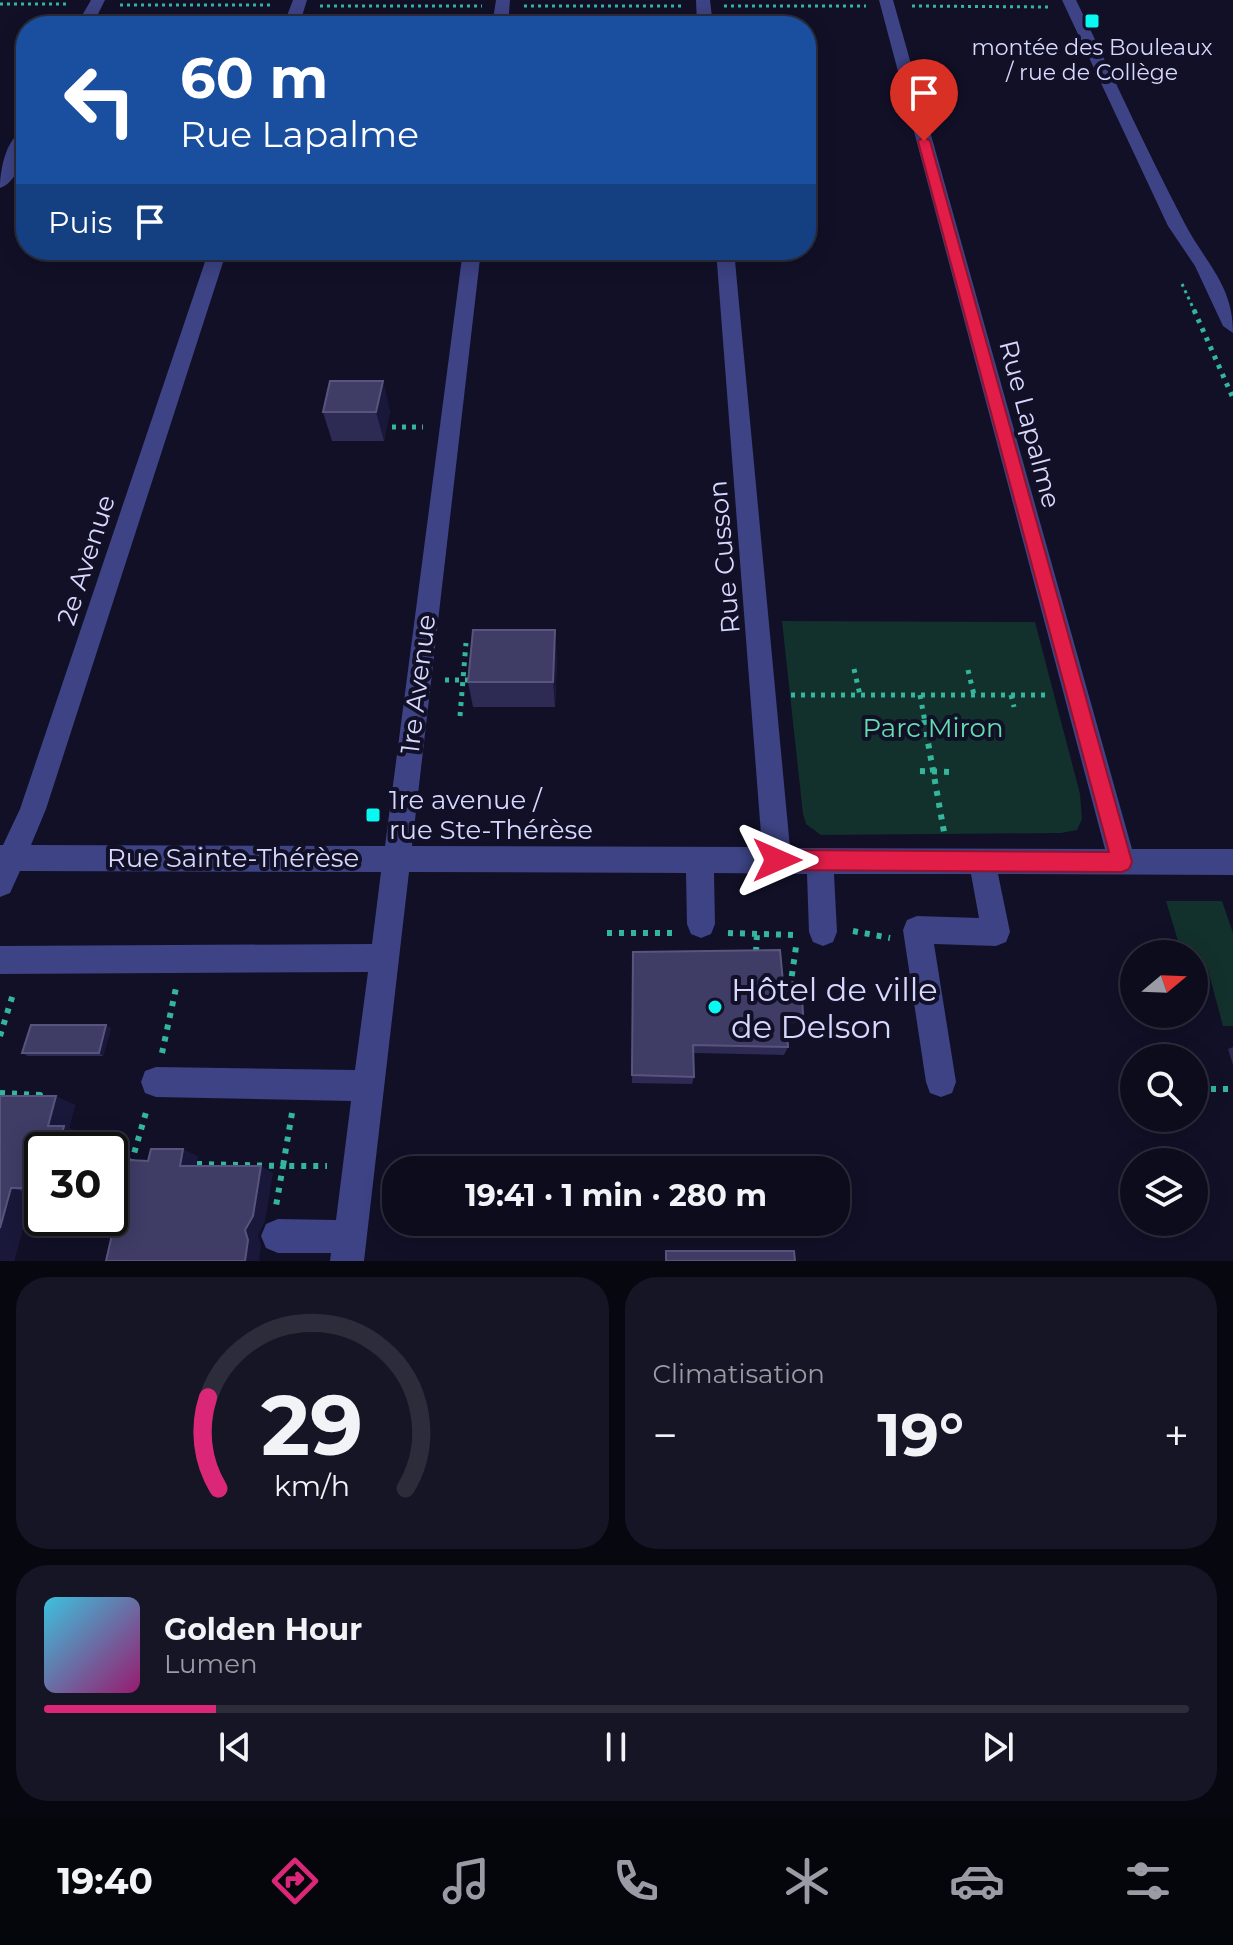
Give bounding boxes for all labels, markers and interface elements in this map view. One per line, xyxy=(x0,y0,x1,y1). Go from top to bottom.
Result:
marker: montée des Bouleaux / rue de Collège xyxy=(1083,12,1101,30)
place label: montée des Bouleaux / rue de Collège xyxy=(971,34,1213,86)
text: 60 m xyxy=(180,44,328,112)
icon: left xyxy=(48,48,152,152)
pin xyxy=(890,59,958,141)
icon: arrive xyxy=(902,71,946,115)
text: Rue Lapalme xyxy=(180,112,419,156)
icon: arrive xyxy=(128,200,172,244)
text: Puis xyxy=(48,204,112,241)
street label: Rue Lapalme xyxy=(992,336,1068,512)
street label: Rue Cusson xyxy=(701,479,747,635)
street label: 2e Avenue xyxy=(50,491,122,629)
street label: 1re Avenue xyxy=(394,613,442,755)
park label: Parc Miron xyxy=(863,712,1003,744)
place label: 1re avenue / rue Ste-Thérèse xyxy=(389,784,593,846)
marker: 1re avenue / rue Ste-Thérèse xyxy=(364,806,382,824)
position arrow xyxy=(735,818,819,902)
street label: Rue Sainte-Thérèse xyxy=(107,842,359,874)
north arrow xyxy=(1120,940,1208,1028)
map controls xyxy=(1120,940,1208,1236)
place label: Hôtel de ville de Delson xyxy=(731,970,938,1046)
marker: Hôtel de ville de Delson xyxy=(706,998,724,1016)
button: search xyxy=(1120,1044,1208,1132)
speed limit sign: 30 xyxy=(24,1132,128,1236)
button: layers xyxy=(1120,1148,1208,1236)
text: 19:41 · 1 min · 280 m xyxy=(465,1177,767,1214)
text: Climatisation xyxy=(653,1358,825,1390)
text: 29 xyxy=(261,1374,363,1476)
text: 19° xyxy=(877,1398,964,1471)
text: − xyxy=(653,1408,678,1462)
text: + xyxy=(1164,1408,1189,1462)
text: km/h xyxy=(274,1468,350,1503)
text: Golden Hour xyxy=(164,1611,362,1648)
text: Lumen xyxy=(164,1648,257,1680)
icon: previous xyxy=(213,1725,257,1769)
icon: pause xyxy=(594,1725,638,1769)
icon: next xyxy=(976,1725,1020,1769)
icon: directions xyxy=(267,1853,323,1909)
icon: music xyxy=(438,1853,494,1909)
icon: phone xyxy=(608,1853,664,1909)
icon: climate xyxy=(779,1853,835,1909)
icon: car xyxy=(949,1853,1005,1909)
icon: filters xyxy=(1120,1853,1176,1909)
text: 19:40 xyxy=(57,1859,153,1903)

